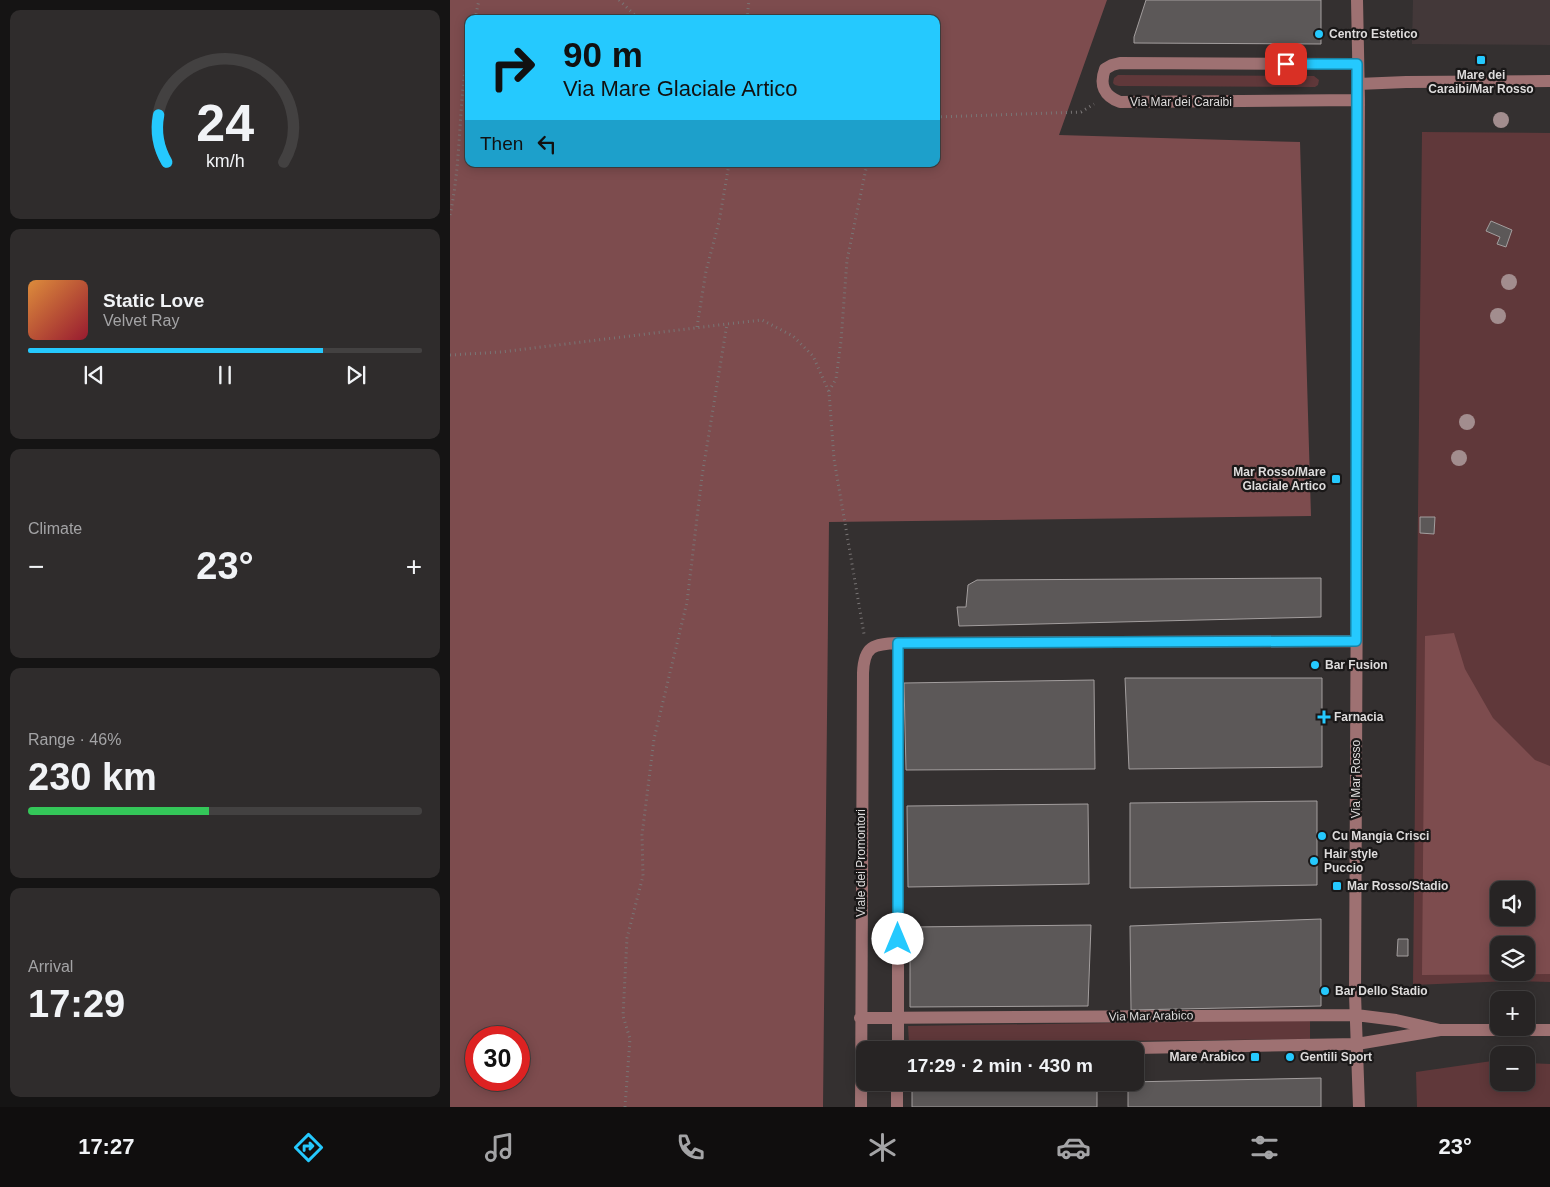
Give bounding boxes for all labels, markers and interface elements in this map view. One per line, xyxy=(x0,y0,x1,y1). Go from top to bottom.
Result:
place label: Centro Estetico xyxy=(1329,27,1418,41)
marker: Centro Estetico xyxy=(1313,28,1325,40)
icon: right xyxy=(480,35,545,100)
text: 90 m xyxy=(563,35,643,74)
pin xyxy=(1265,43,1307,85)
icon: arrive xyxy=(1272,50,1300,78)
marker: Mare dei Caraibi/Mar Rosso xyxy=(1475,54,1487,66)
place label: Mare dei Caraibi/Mar Rosso xyxy=(1428,68,1534,96)
text: Via Mare Glaciale Artico xyxy=(563,76,797,101)
text: 24 xyxy=(196,94,254,152)
street label: Via Mar dei Caraibi xyxy=(1130,95,1232,109)
icon: left xyxy=(533,130,561,158)
text: Then xyxy=(480,133,523,154)
text: km/h xyxy=(206,151,244,171)
text: Static Love xyxy=(103,290,204,311)
text: Velvet Ray xyxy=(103,312,179,329)
icon: previous xyxy=(80,361,108,389)
icon: pause xyxy=(211,361,239,389)
icon: next xyxy=(342,361,370,389)
place label: Mar Rosso/Mare Glaciale Artico xyxy=(1233,465,1326,493)
marker: Mar Rosso/Mare Glaciale Artico xyxy=(1330,473,1342,485)
text: Climate xyxy=(28,520,82,537)
text: 23° xyxy=(196,545,254,587)
text: − xyxy=(28,551,44,582)
text: + xyxy=(406,551,422,582)
place label: Bar Fusion xyxy=(1325,658,1388,672)
marker: Bar Fusion xyxy=(1309,659,1321,671)
place label: Farnacia xyxy=(1334,710,1384,724)
marker: Farnacia xyxy=(1318,711,1330,723)
text: Range · 46% xyxy=(28,731,121,748)
street label: Via Mar Rosso xyxy=(1349,739,1363,818)
text: 230 km xyxy=(28,756,157,798)
street label: Viale dei Promontori xyxy=(854,809,868,917)
place label: Cu Mangia Crisci xyxy=(1332,829,1429,843)
marker: Cu Mangia Crisci xyxy=(1316,830,1328,842)
place label: Hair style Puccio xyxy=(1324,847,1378,875)
marker: Hair style Puccio xyxy=(1308,855,1320,867)
place label: Mar Rosso/Stadio xyxy=(1347,879,1448,893)
marker: Mar Rosso/Stadio xyxy=(1331,880,1343,892)
map controls xyxy=(1490,881,1535,1091)
button: sound xyxy=(1490,881,1535,926)
position arrow xyxy=(871,912,923,964)
button: layers xyxy=(1490,936,1535,981)
text: Arrival xyxy=(28,958,73,975)
text: 17:29 xyxy=(28,983,125,1025)
place label: Bar Dello Stadio xyxy=(1335,984,1428,998)
marker: Bar Dello Stadio xyxy=(1319,985,1331,997)
button: + xyxy=(1490,991,1535,1036)
street label: Via Mar Arabico xyxy=(1109,1008,1194,1024)
speed limit sign: 30 xyxy=(465,1026,530,1091)
button: − xyxy=(1490,1046,1535,1091)
place label: Mare Arabico xyxy=(1169,1050,1245,1064)
place label: Gentili Sport xyxy=(1300,1050,1372,1064)
marker: Mare Arabico xyxy=(1249,1051,1261,1063)
marker: Gentili Sport xyxy=(1284,1051,1296,1063)
text: 17:29 · 2 min · 430 m xyxy=(907,1055,1093,1076)
icon: directions xyxy=(291,1130,326,1165)
icon: music xyxy=(482,1130,517,1165)
icon: phone xyxy=(673,1130,708,1165)
icon: climate xyxy=(865,1130,900,1165)
icon: car xyxy=(1056,1130,1091,1165)
icon: filters xyxy=(1247,1130,1282,1165)
text: 17:27 xyxy=(78,1134,134,1159)
text: 23° xyxy=(1439,1134,1472,1159)

